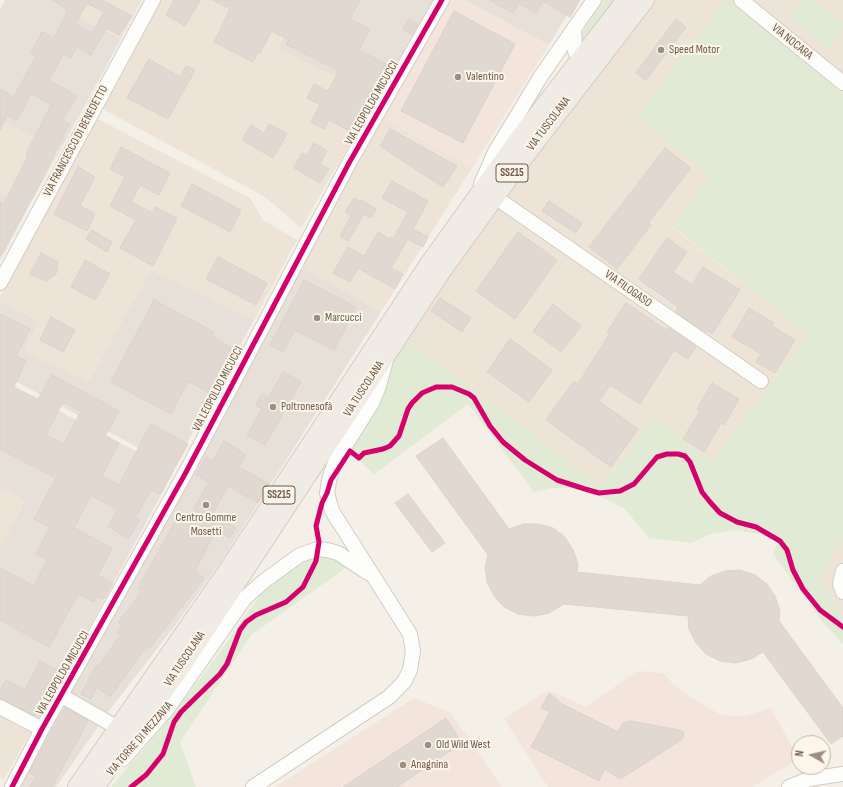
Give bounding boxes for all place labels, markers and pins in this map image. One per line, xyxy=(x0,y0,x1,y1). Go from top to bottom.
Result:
place label: Speed Motor xyxy=(669,43,720,57)
marker: Speed Motor xyxy=(656,45,666,55)
place label: Valentino xyxy=(466,70,504,84)
marker: Valentino xyxy=(453,72,463,82)
place label: Marcucci xyxy=(325,311,362,325)
marker: Marcucci xyxy=(312,313,322,323)
place label: Poltronesofà xyxy=(281,400,332,414)
marker: Poltronesofà xyxy=(268,402,278,412)
marker: Centro Gomme Mosetti xyxy=(201,500,211,510)
place label: Centro Gomme Mosetti xyxy=(176,511,236,539)
place label: Old Wild West xyxy=(436,738,491,752)
marker: Old Wild West xyxy=(423,740,433,750)
place label: Anagnina xyxy=(411,758,448,772)
marker: Anagnina xyxy=(398,760,408,770)

